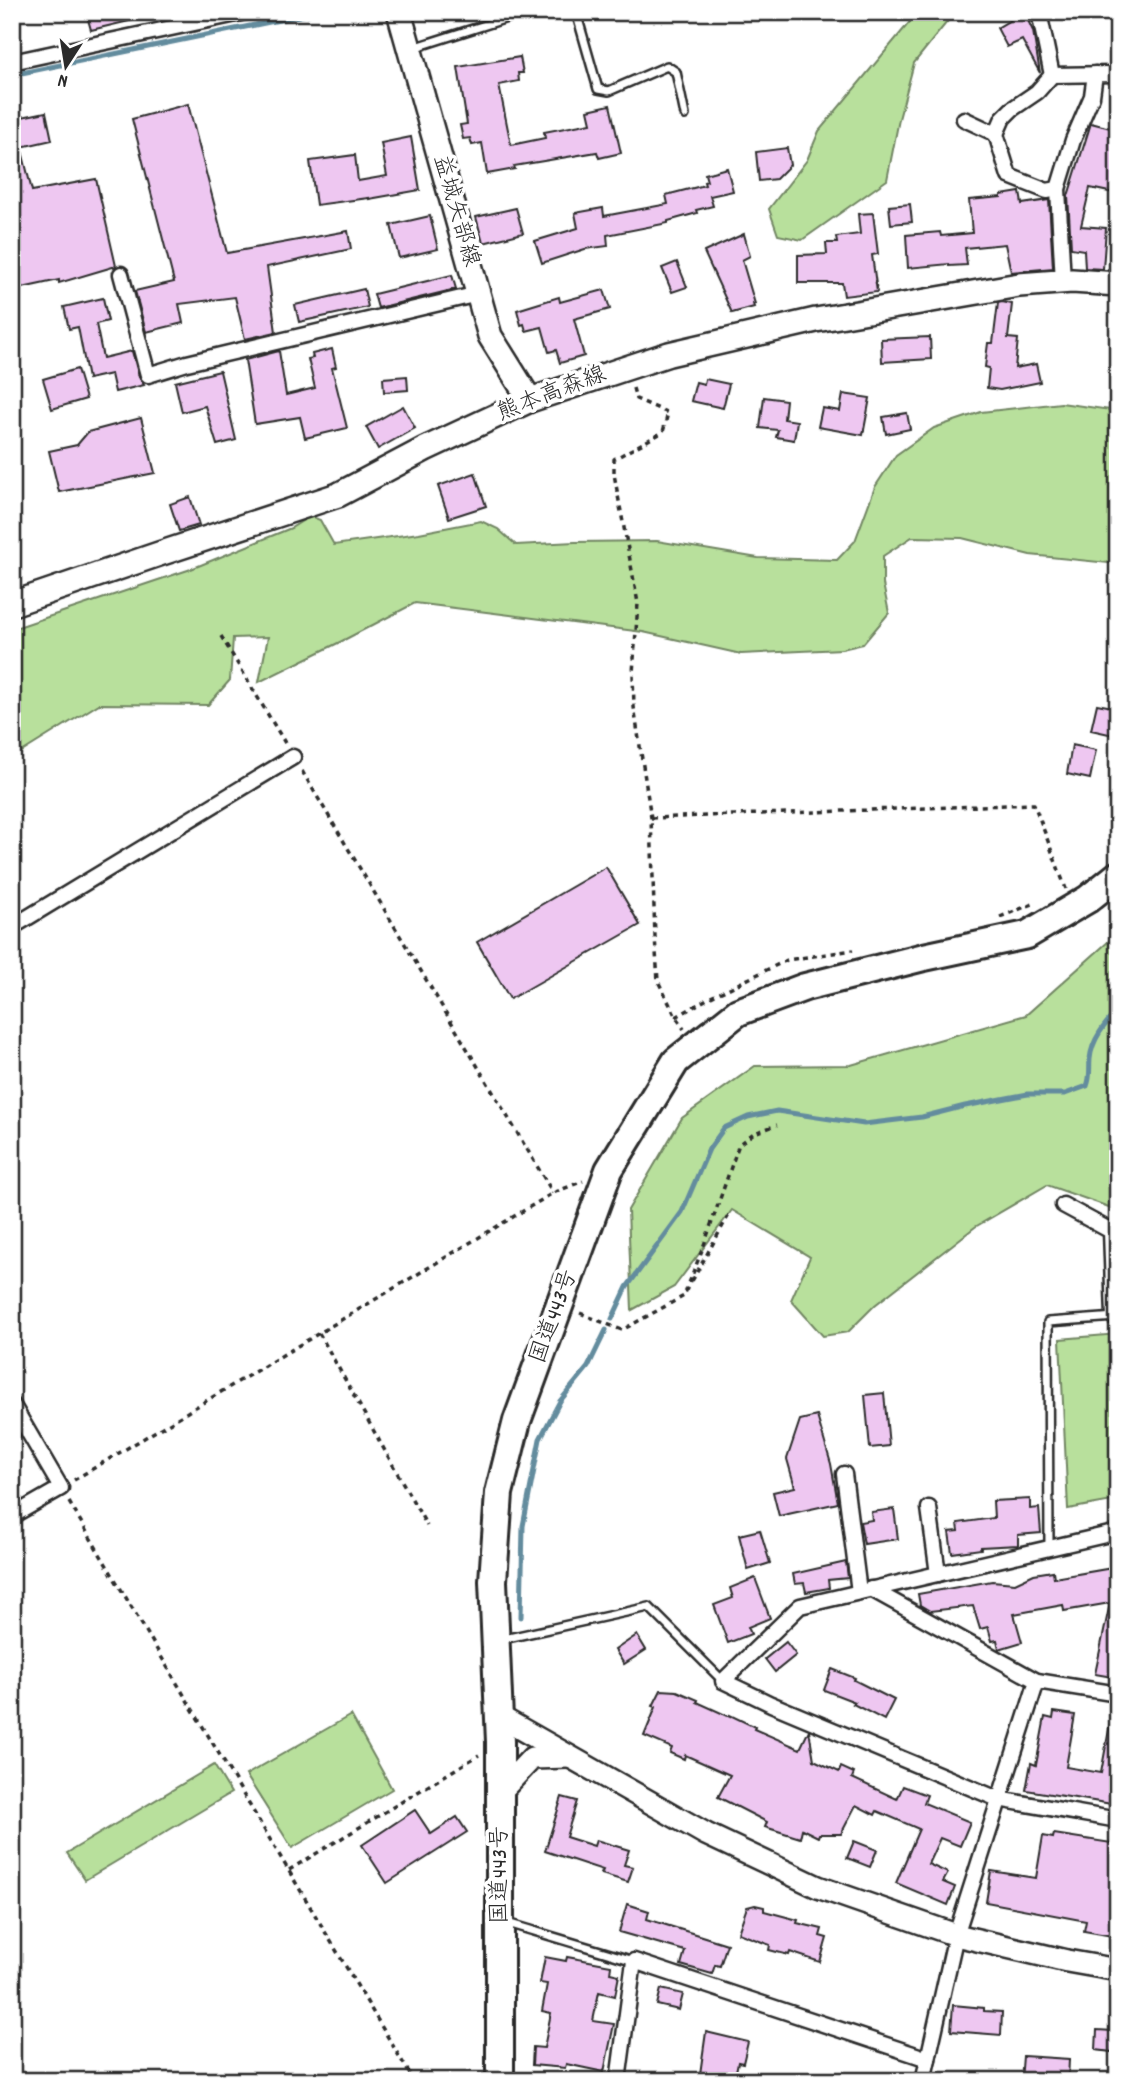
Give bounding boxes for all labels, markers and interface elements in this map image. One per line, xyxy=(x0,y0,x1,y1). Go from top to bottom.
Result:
north arrow xyxy=(32,32,102,102)
text: N xyxy=(56,65,71,93)
street label: 益城矢部線 xyxy=(423,151,487,271)
street label: 熊本高森線 xyxy=(492,359,612,431)
street label: 国道443号 xyxy=(523,1265,587,1369)
street label: 国道443号 xyxy=(485,1826,518,1924)

